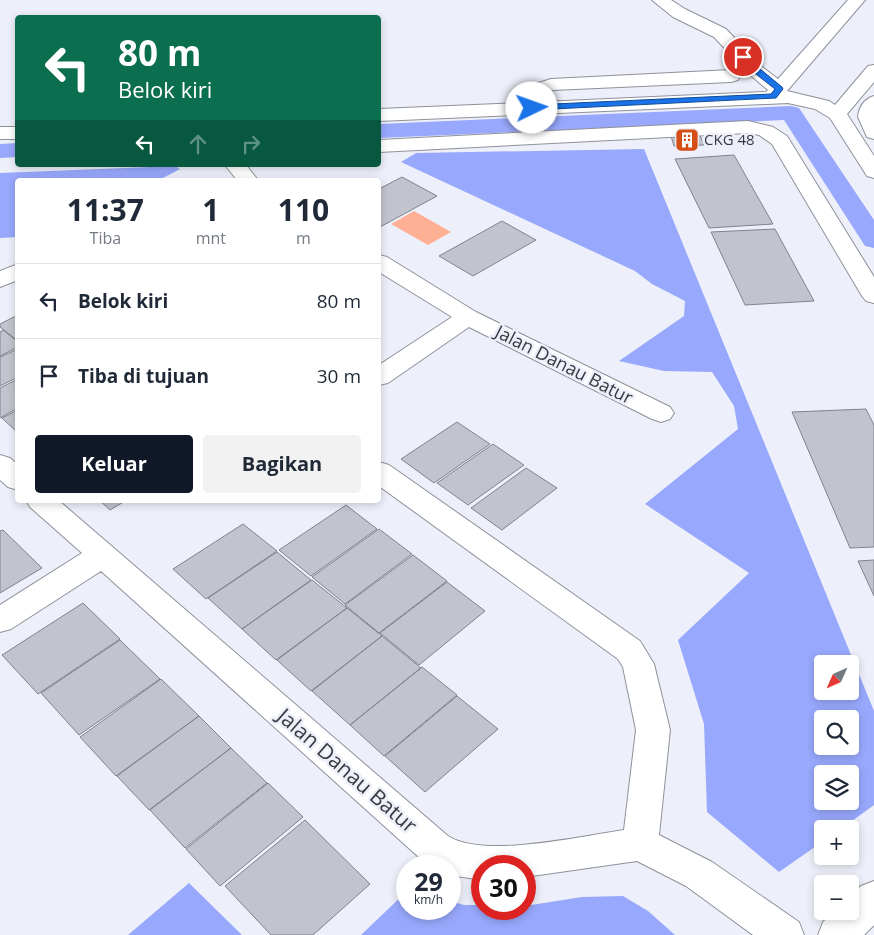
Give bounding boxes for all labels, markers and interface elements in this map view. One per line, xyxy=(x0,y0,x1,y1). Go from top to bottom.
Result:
text: 80 m xyxy=(118,29,201,76)
icon: left xyxy=(35,35,100,100)
pin xyxy=(722,36,764,78)
icon: arrive xyxy=(729,43,757,71)
text: Belok kiri xyxy=(118,74,212,104)
position arrow xyxy=(505,81,557,133)
building icon: CKG 48 xyxy=(674,127,700,153)
place label: CKG 48 xyxy=(704,129,755,149)
icon: left xyxy=(131,130,159,158)
icon: ahead xyxy=(184,130,212,158)
icon: right xyxy=(237,130,265,158)
text: 11:37 xyxy=(67,189,144,230)
text: 1 xyxy=(202,189,219,230)
text: 110 xyxy=(278,189,329,230)
text: Tiba xyxy=(90,227,121,249)
text: mnt xyxy=(196,227,226,249)
text: m xyxy=(296,227,311,249)
icon: left xyxy=(35,287,63,315)
text: Belok kiri xyxy=(78,288,168,314)
text: 80 m xyxy=(317,288,361,314)
street label: Jalan Danau Batur xyxy=(490,318,638,409)
icon: arrive xyxy=(35,362,63,390)
text: Tiba di tujuan xyxy=(78,363,209,389)
text: 30 m xyxy=(317,363,361,389)
button: Keluar xyxy=(35,435,193,493)
button: Bagikan xyxy=(203,435,361,493)
north arrow xyxy=(814,655,859,700)
map controls xyxy=(814,655,859,920)
street label: Jalan Danau Batur xyxy=(270,700,424,839)
button: search xyxy=(814,710,859,755)
button: layers xyxy=(814,765,859,810)
button: + xyxy=(814,820,859,865)
speed limit sign: 30 xyxy=(471,855,536,920)
text: 29 xyxy=(414,864,443,898)
button: − xyxy=(814,875,859,920)
text: km/h xyxy=(414,891,443,908)

